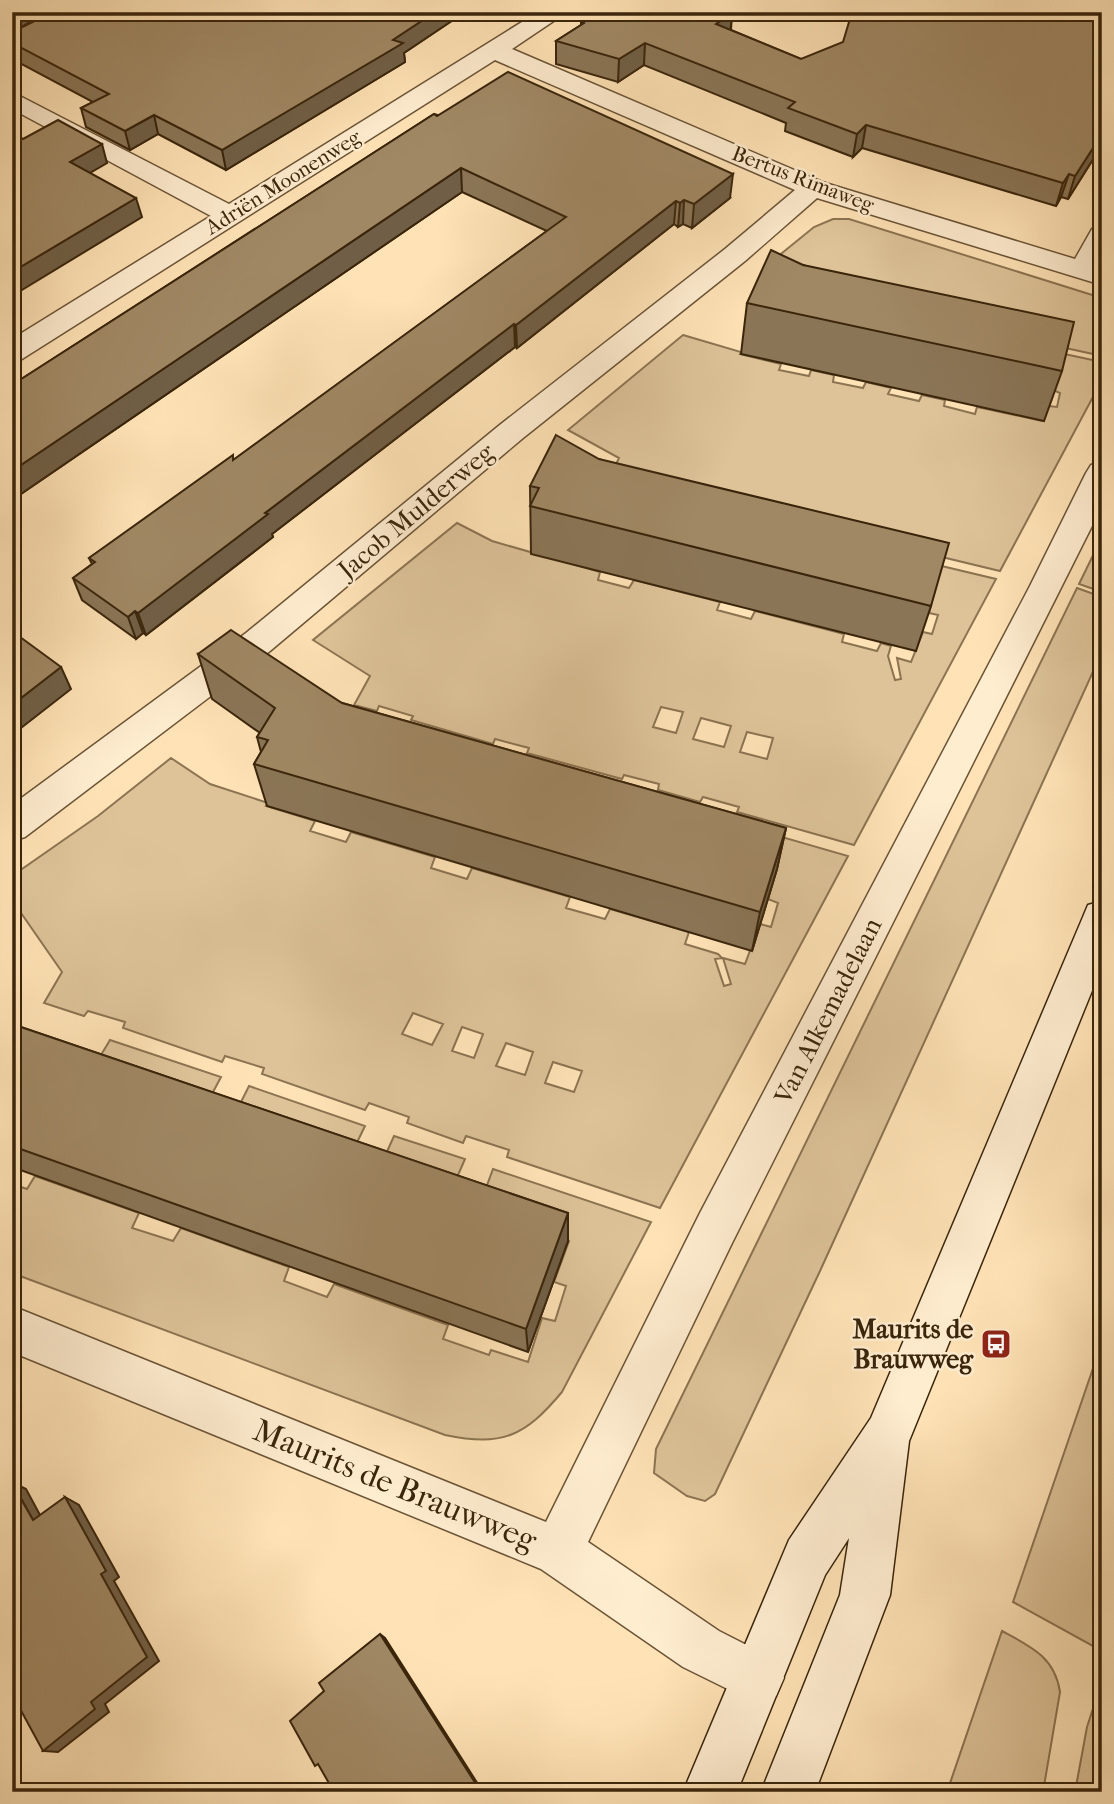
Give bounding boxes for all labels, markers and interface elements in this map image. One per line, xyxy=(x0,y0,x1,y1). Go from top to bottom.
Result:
street label: Adriën Moonenweg xyxy=(200,124,366,240)
street label: Bertus Rimaweg xyxy=(729,141,878,217)
street label: Jacob Mulderweg xyxy=(330,436,501,587)
street label: Van Alkemadelaan xyxy=(767,913,888,1110)
place label: Maurits de Brauwweg xyxy=(853,1314,974,1375)
bus stop icon: Maurits de Brauwweg xyxy=(979,1327,1013,1361)
street label: Maurits de Brauwweg xyxy=(248,1411,543,1559)

